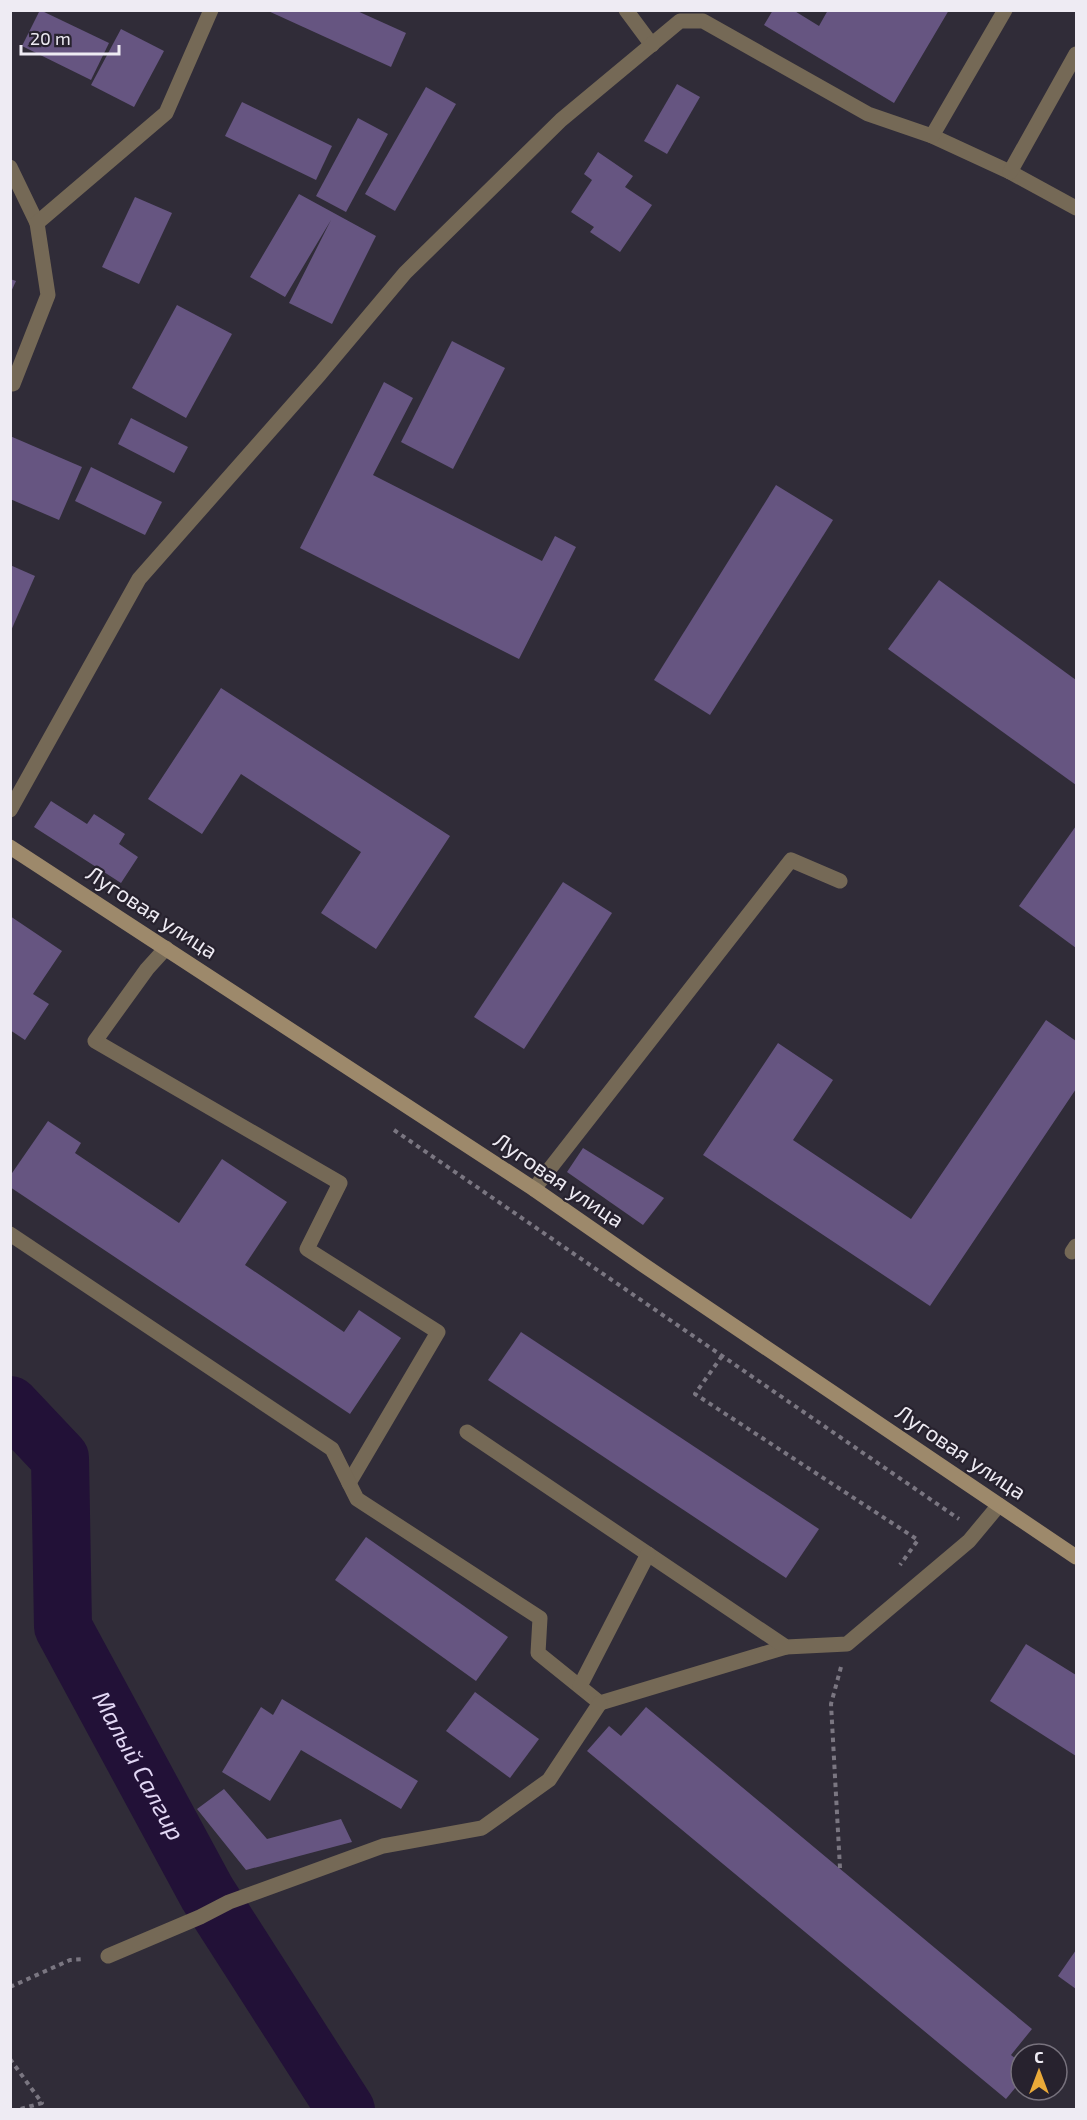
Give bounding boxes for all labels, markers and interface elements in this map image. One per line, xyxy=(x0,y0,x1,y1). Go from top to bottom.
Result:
scale bar xyxy=(21,18,118,56)
text: 20 m xyxy=(30,27,71,49)
street label: Луговая улица xyxy=(82,859,223,964)
street label: Луговая улица xyxy=(489,1126,629,1233)
street label: Луговая улица xyxy=(891,1398,1031,1505)
water label: Малый Салгир xyxy=(87,1686,192,1845)
north arrow xyxy=(1009,2042,1069,2102)
text: С xyxy=(1034,2047,1044,2066)

